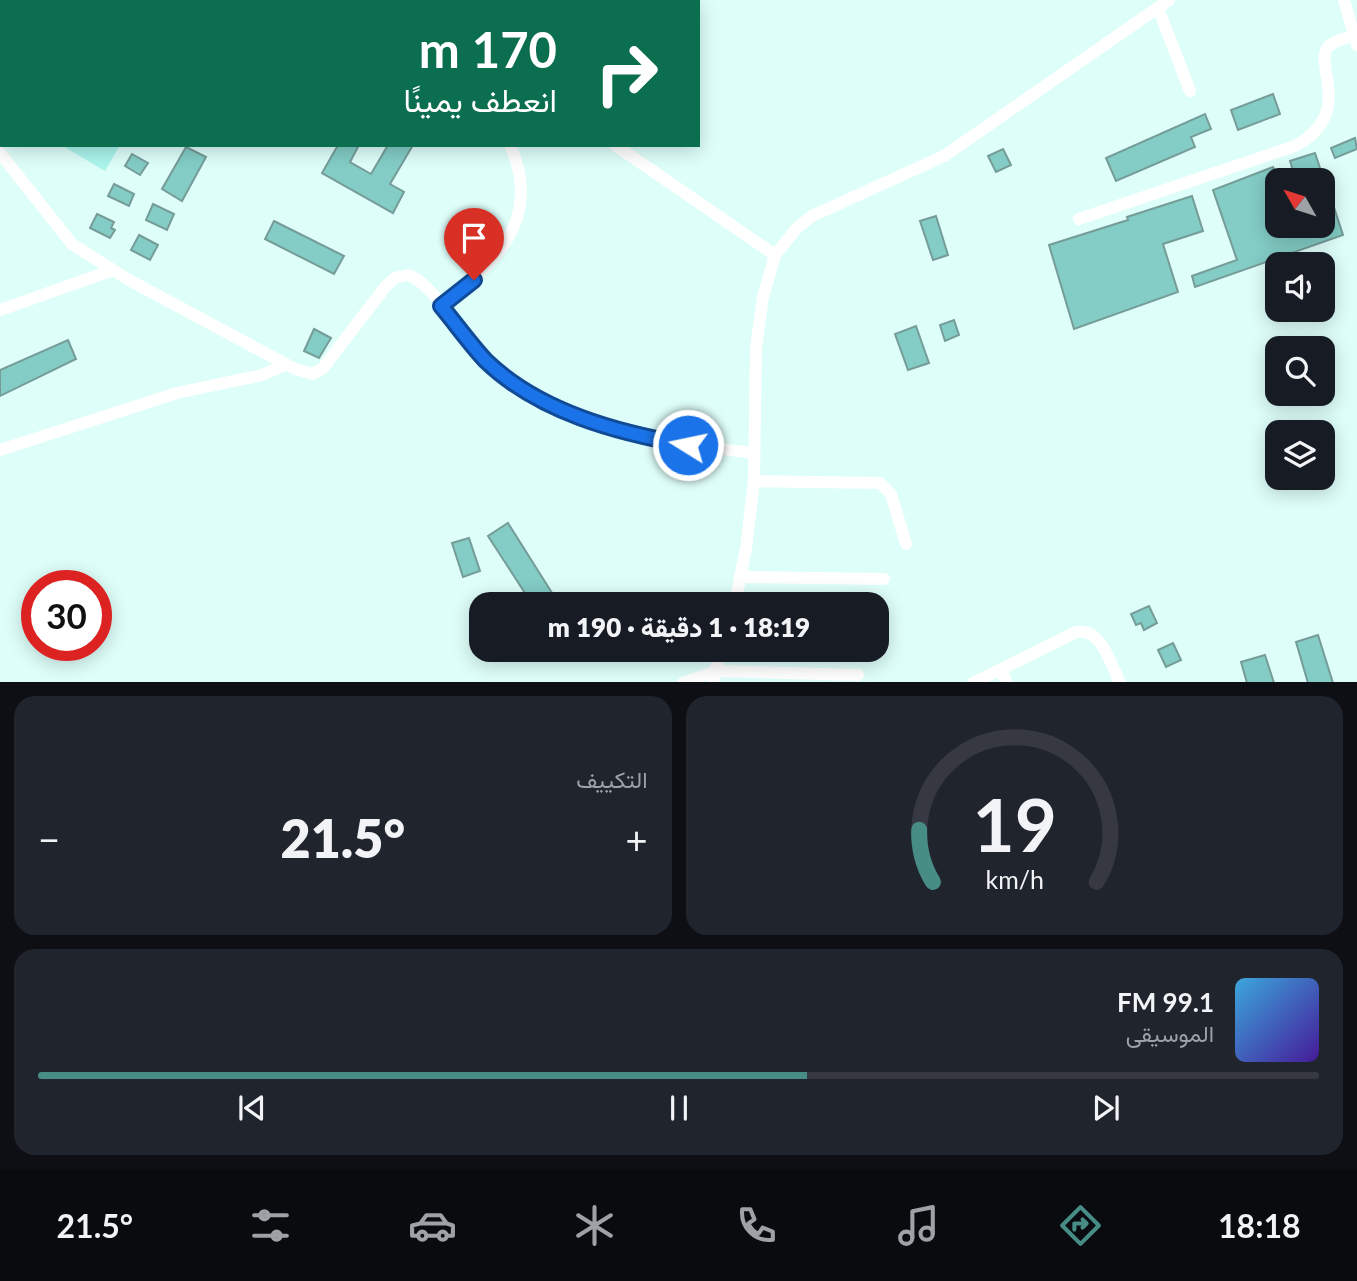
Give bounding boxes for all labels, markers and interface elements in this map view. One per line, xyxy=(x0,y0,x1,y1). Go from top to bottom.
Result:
text: 170 m xyxy=(419,20,557,78)
icon: right xyxy=(581,28,672,119)
text: انعطف يمينًا xyxy=(404,80,557,119)
north arrow xyxy=(1265,168,1335,238)
map controls xyxy=(1265,168,1335,490)
pin xyxy=(444,208,504,280)
icon: arrive xyxy=(455,219,493,257)
button: sound xyxy=(1265,252,1335,322)
button: search xyxy=(1265,336,1335,406)
position arrow xyxy=(651,408,725,482)
button: layers xyxy=(1265,420,1335,490)
speed limit sign: 30 xyxy=(21,570,112,661)
text: 18:19 · 1 دقيقة · 190 m xyxy=(548,611,810,643)
text: التكييف xyxy=(576,765,648,793)
text: 19 xyxy=(972,780,1056,868)
text: 21.5° xyxy=(280,807,405,869)
text: − xyxy=(38,816,60,862)
text: + xyxy=(625,816,647,862)
text: km/h xyxy=(985,863,1044,893)
text: 99.1 FM xyxy=(1117,986,1214,1018)
text: الموسيقى xyxy=(1126,1019,1214,1047)
icon: previous xyxy=(233,1089,271,1127)
icon: pause xyxy=(660,1089,698,1127)
icon: next xyxy=(1087,1089,1125,1127)
icon: filters xyxy=(246,1201,295,1250)
icon: car xyxy=(408,1201,457,1250)
icon: climate xyxy=(570,1201,619,1250)
icon: phone xyxy=(732,1201,781,1250)
icon: music xyxy=(894,1201,943,1250)
icon: directions xyxy=(1056,1201,1105,1250)
text: 21.5° xyxy=(57,1206,133,1245)
text: 18:18 xyxy=(1218,1206,1301,1245)

